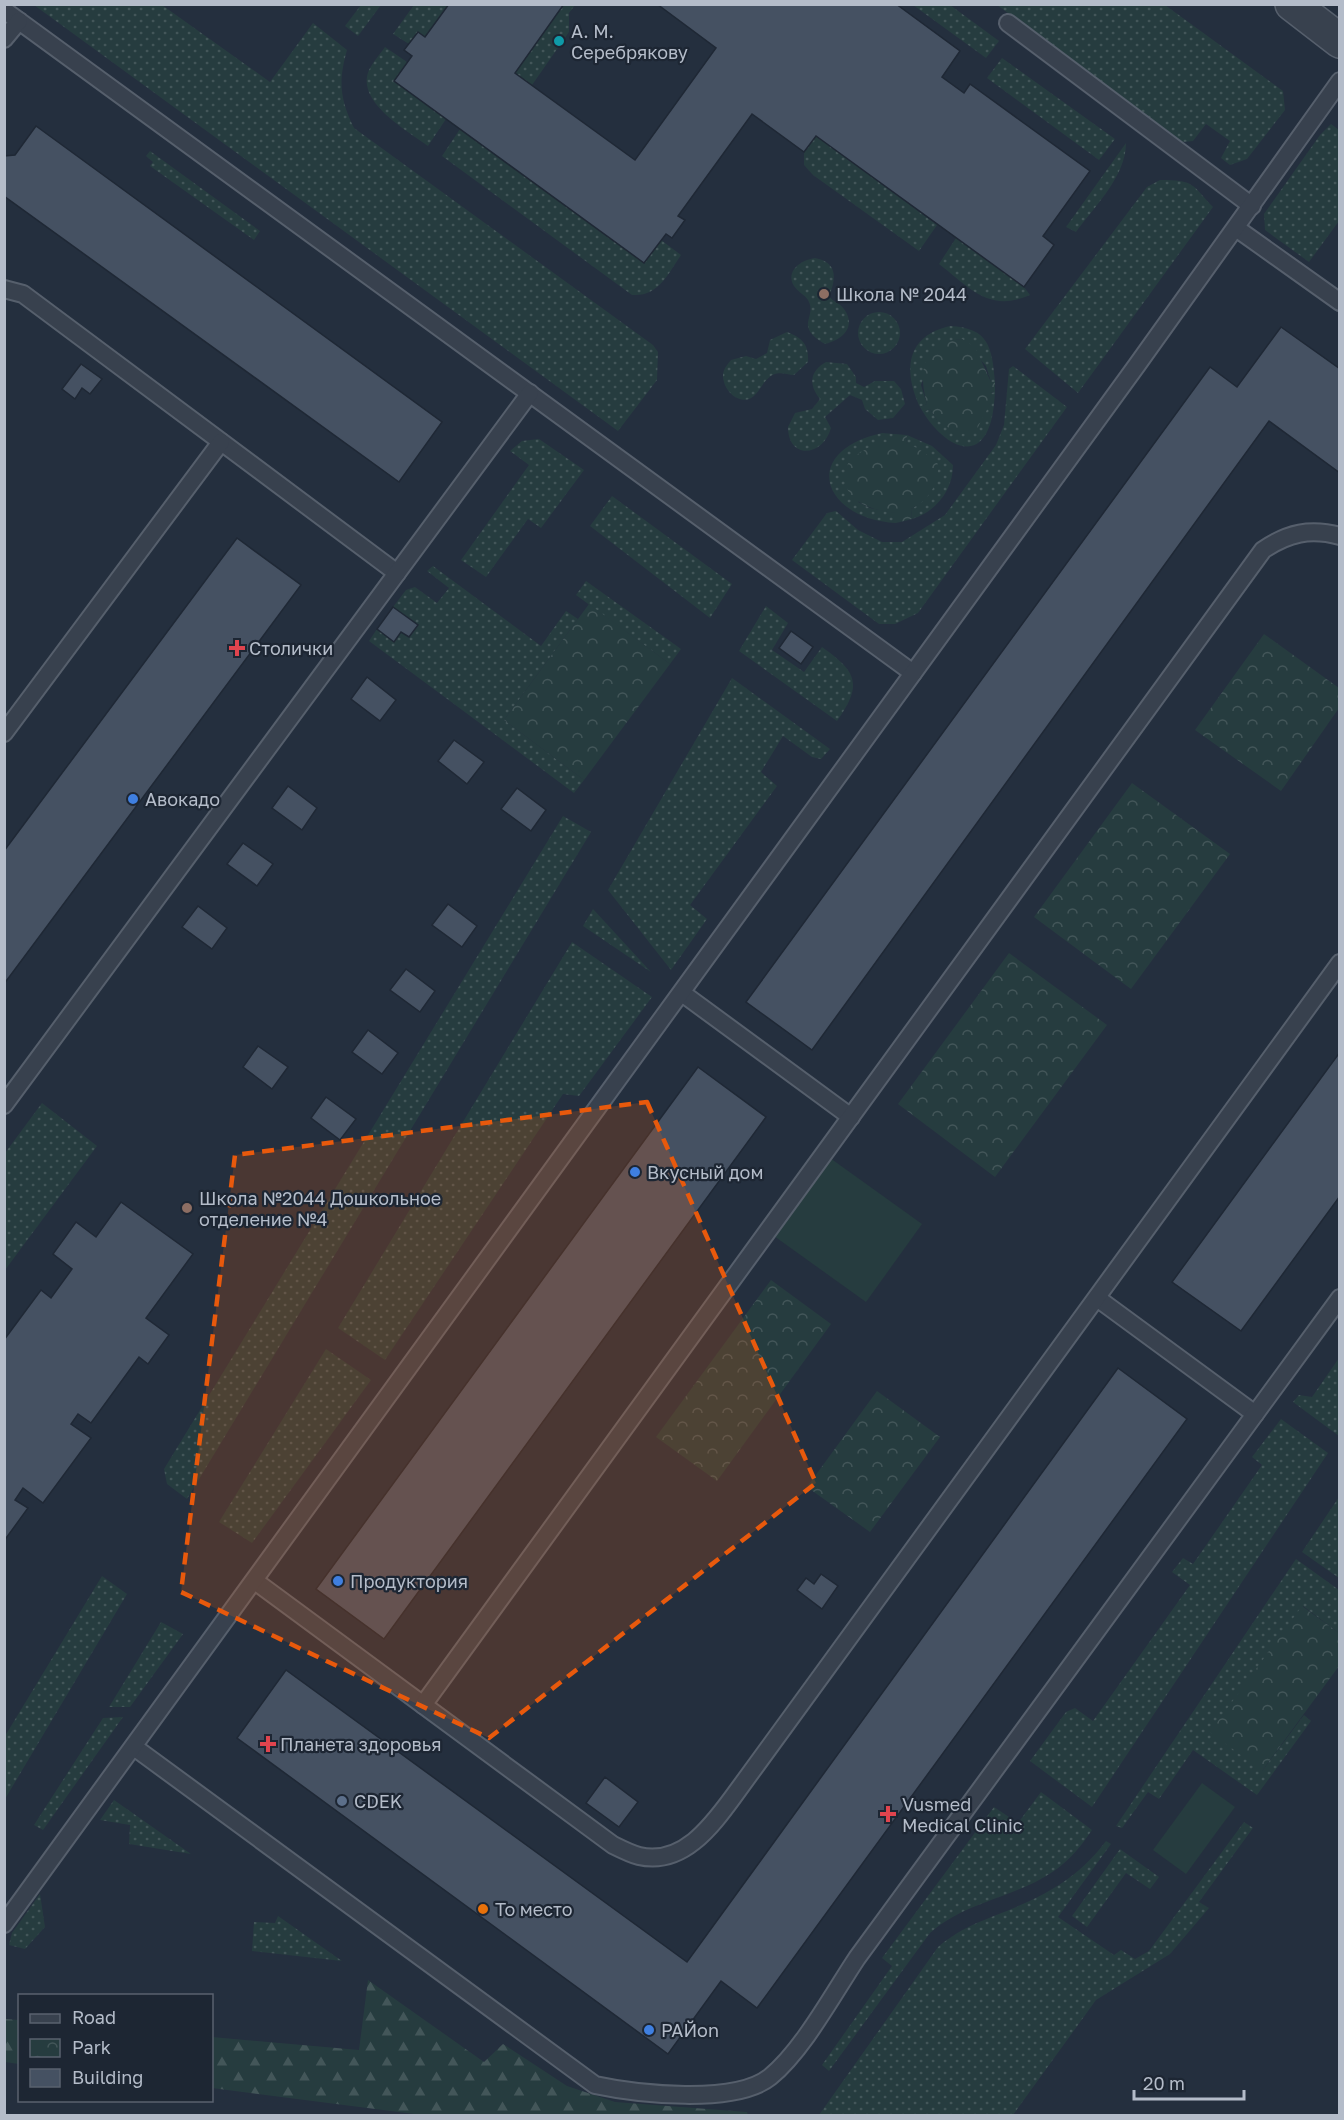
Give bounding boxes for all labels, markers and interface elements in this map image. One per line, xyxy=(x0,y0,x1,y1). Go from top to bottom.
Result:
place label: А. М. Серебрякову xyxy=(571,20,688,63)
marker: А. М. Серебрякову xyxy=(552,34,566,48)
place label: Школа № 2044 xyxy=(836,283,967,305)
marker: Школа № 2044 xyxy=(817,287,831,301)
place label: Столички xyxy=(249,637,333,659)
marker: Столички xyxy=(230,641,244,655)
place label: Авокадо xyxy=(145,788,220,810)
marker: Авокадо xyxy=(126,792,140,806)
place label: Вкусный дом xyxy=(647,1161,763,1183)
marker: Вкусный дом xyxy=(628,1165,642,1179)
place label: Школа №2044 Дошкольное отделение №4 xyxy=(199,1187,441,1230)
marker: Школа №2044 Дошкольное отделение №4 xyxy=(180,1201,194,1215)
place label: Продуктория xyxy=(350,1570,468,1592)
marker: Продуктория xyxy=(331,1574,345,1588)
place label: Планета здоровья xyxy=(280,1733,441,1755)
marker: Планета здоровья xyxy=(261,1737,275,1751)
place label: CDEK xyxy=(354,1790,402,1812)
place label: Vusmed Medical Clinic xyxy=(902,1793,1023,1836)
marker: CDEK xyxy=(335,1794,349,1808)
marker: Vusmed Medical Clinic xyxy=(879,1805,897,1823)
place label: То место xyxy=(495,1898,573,1920)
marker: То место xyxy=(476,1902,490,1916)
legend xyxy=(18,1994,213,2102)
text: Road xyxy=(72,2006,116,2028)
place label: РАЙon xyxy=(661,2019,719,2041)
marker: РАЙon xyxy=(642,2023,656,2037)
text: Park xyxy=(72,2036,111,2058)
scale bar xyxy=(1134,2063,1244,2101)
text: Building xyxy=(72,2066,143,2088)
text: 20 m xyxy=(1143,2072,1185,2094)

